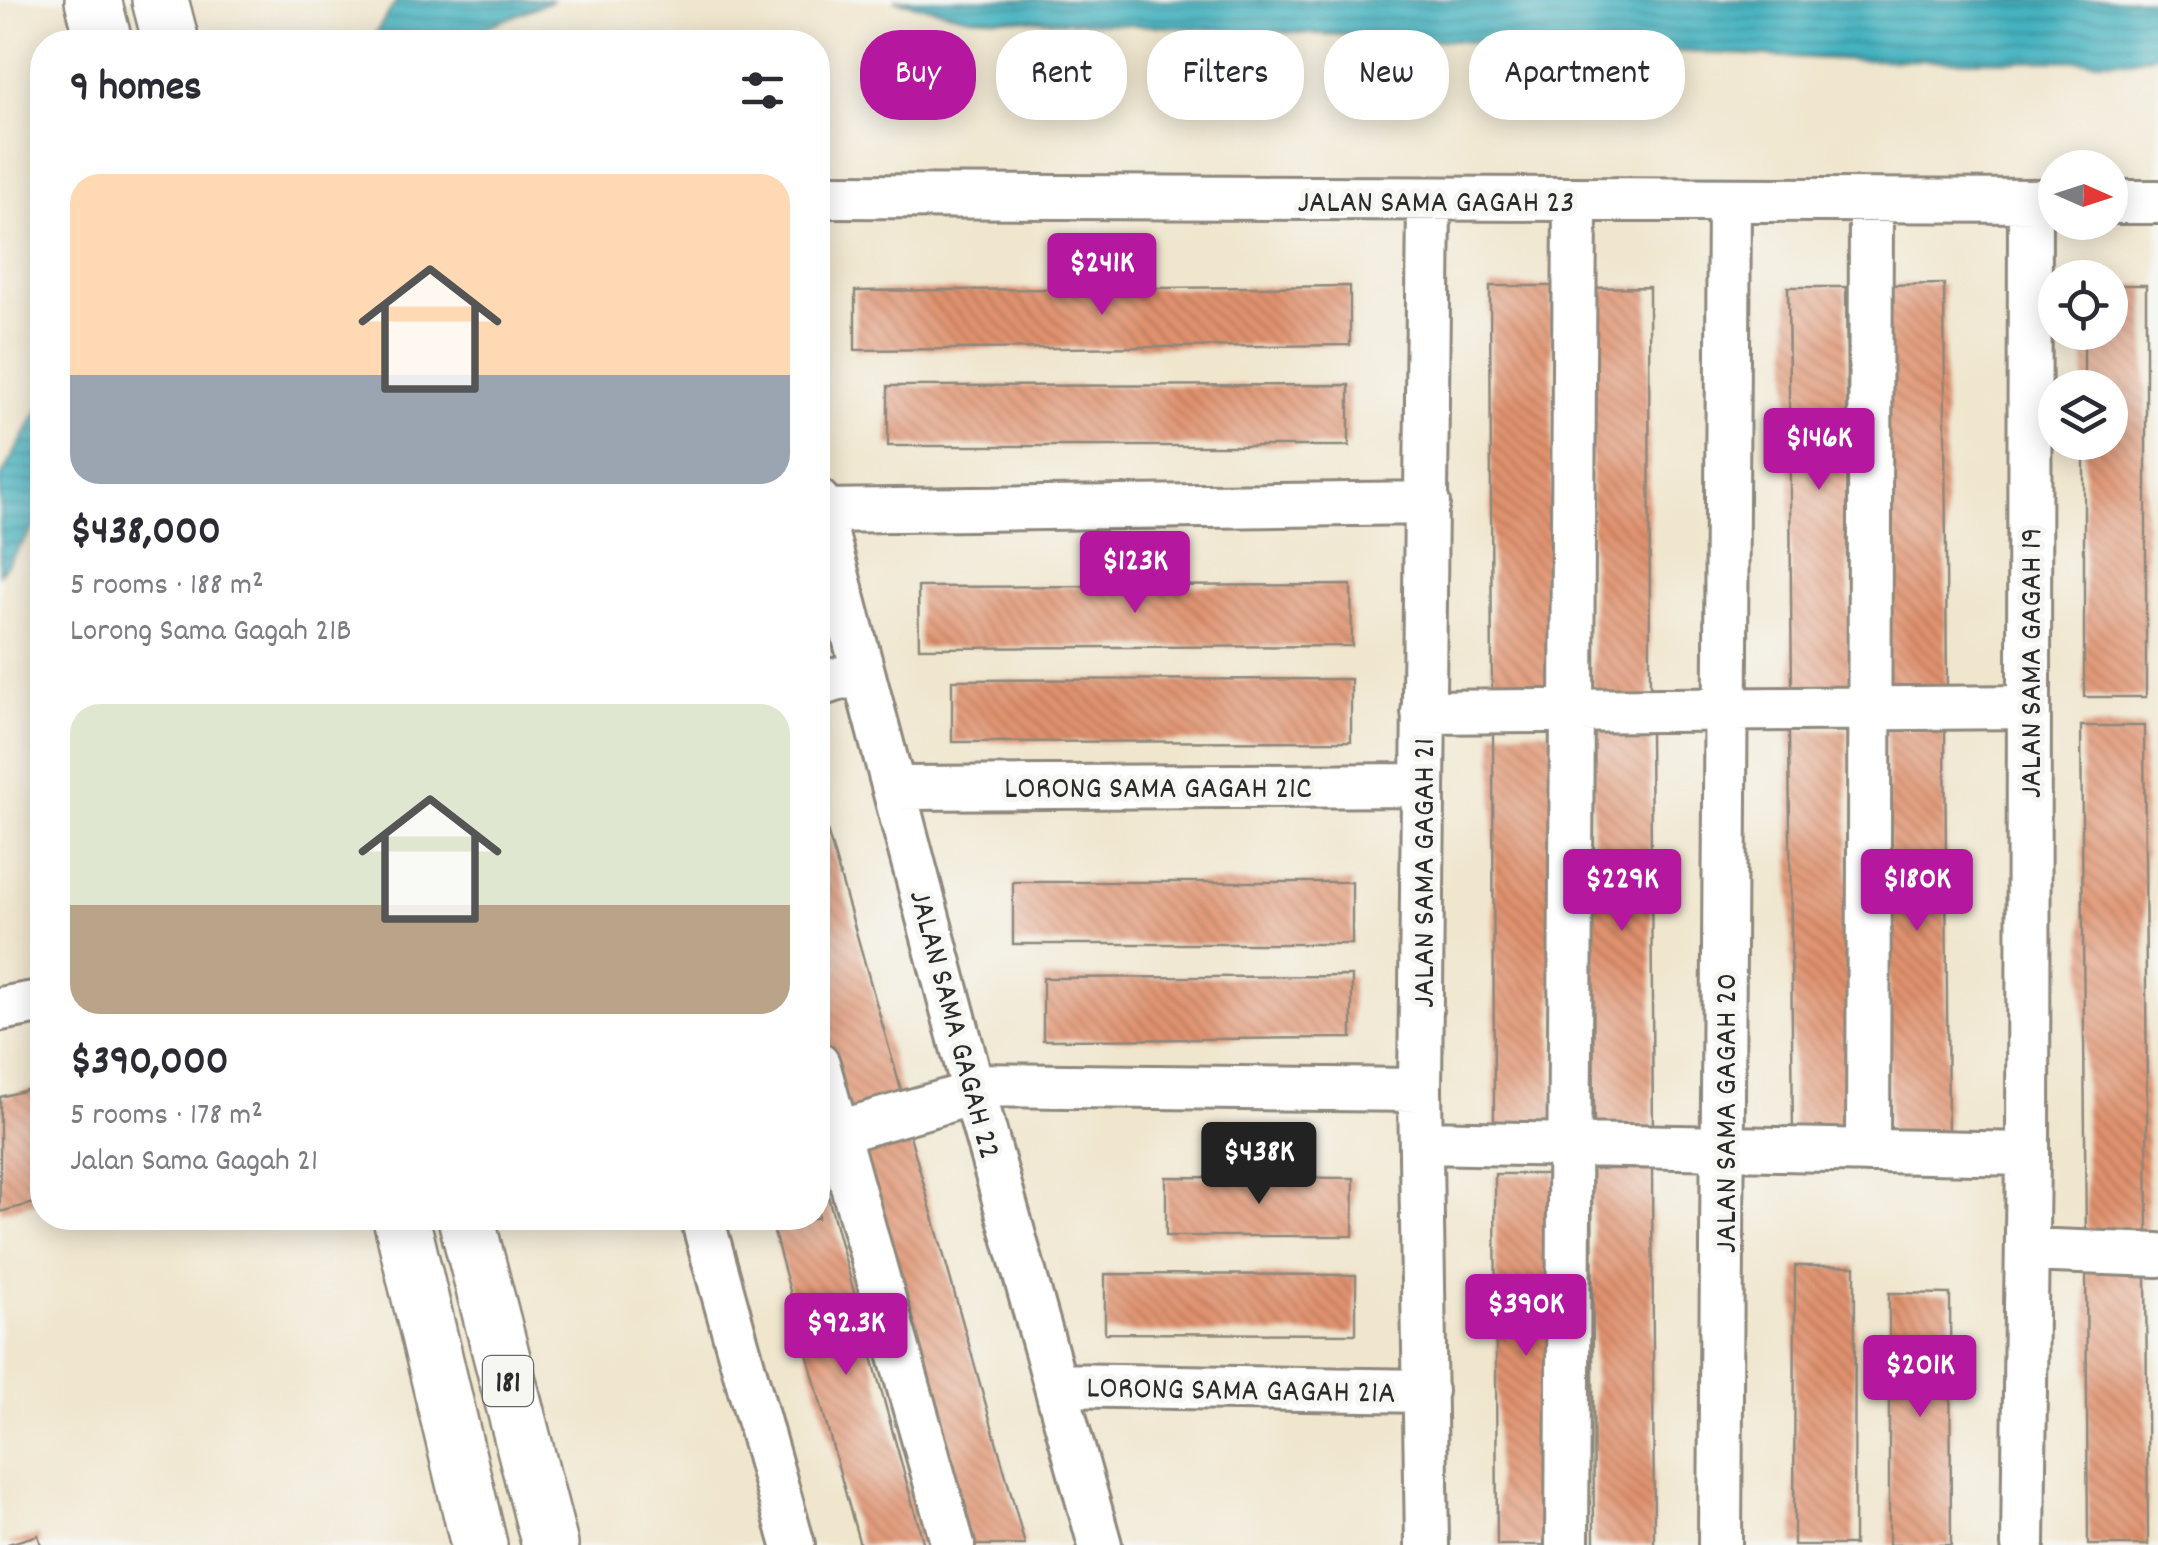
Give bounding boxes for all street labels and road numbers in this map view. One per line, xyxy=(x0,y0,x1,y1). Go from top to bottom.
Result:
street label: JALAN SAMA GAGAH 23 xyxy=(1297,182,1575,228)
street label: JALAN SAMA GAGAH 19 xyxy=(2011,528,2057,798)
street label: JALAN SAMA GAGAH 21 xyxy=(1404,738,1450,1008)
street label: LORONG SAMA GAGAH 21C xyxy=(1004,768,1312,814)
street label: JALAN SAMA GAGAH 22 xyxy=(894,886,1010,1165)
street label: JALAN SAMA GAGAH 20 xyxy=(1706,973,1752,1253)
road number: 181 xyxy=(483,1356,533,1406)
street label: LORONG SAMA GAGAH 21A xyxy=(1086,1367,1396,1419)

